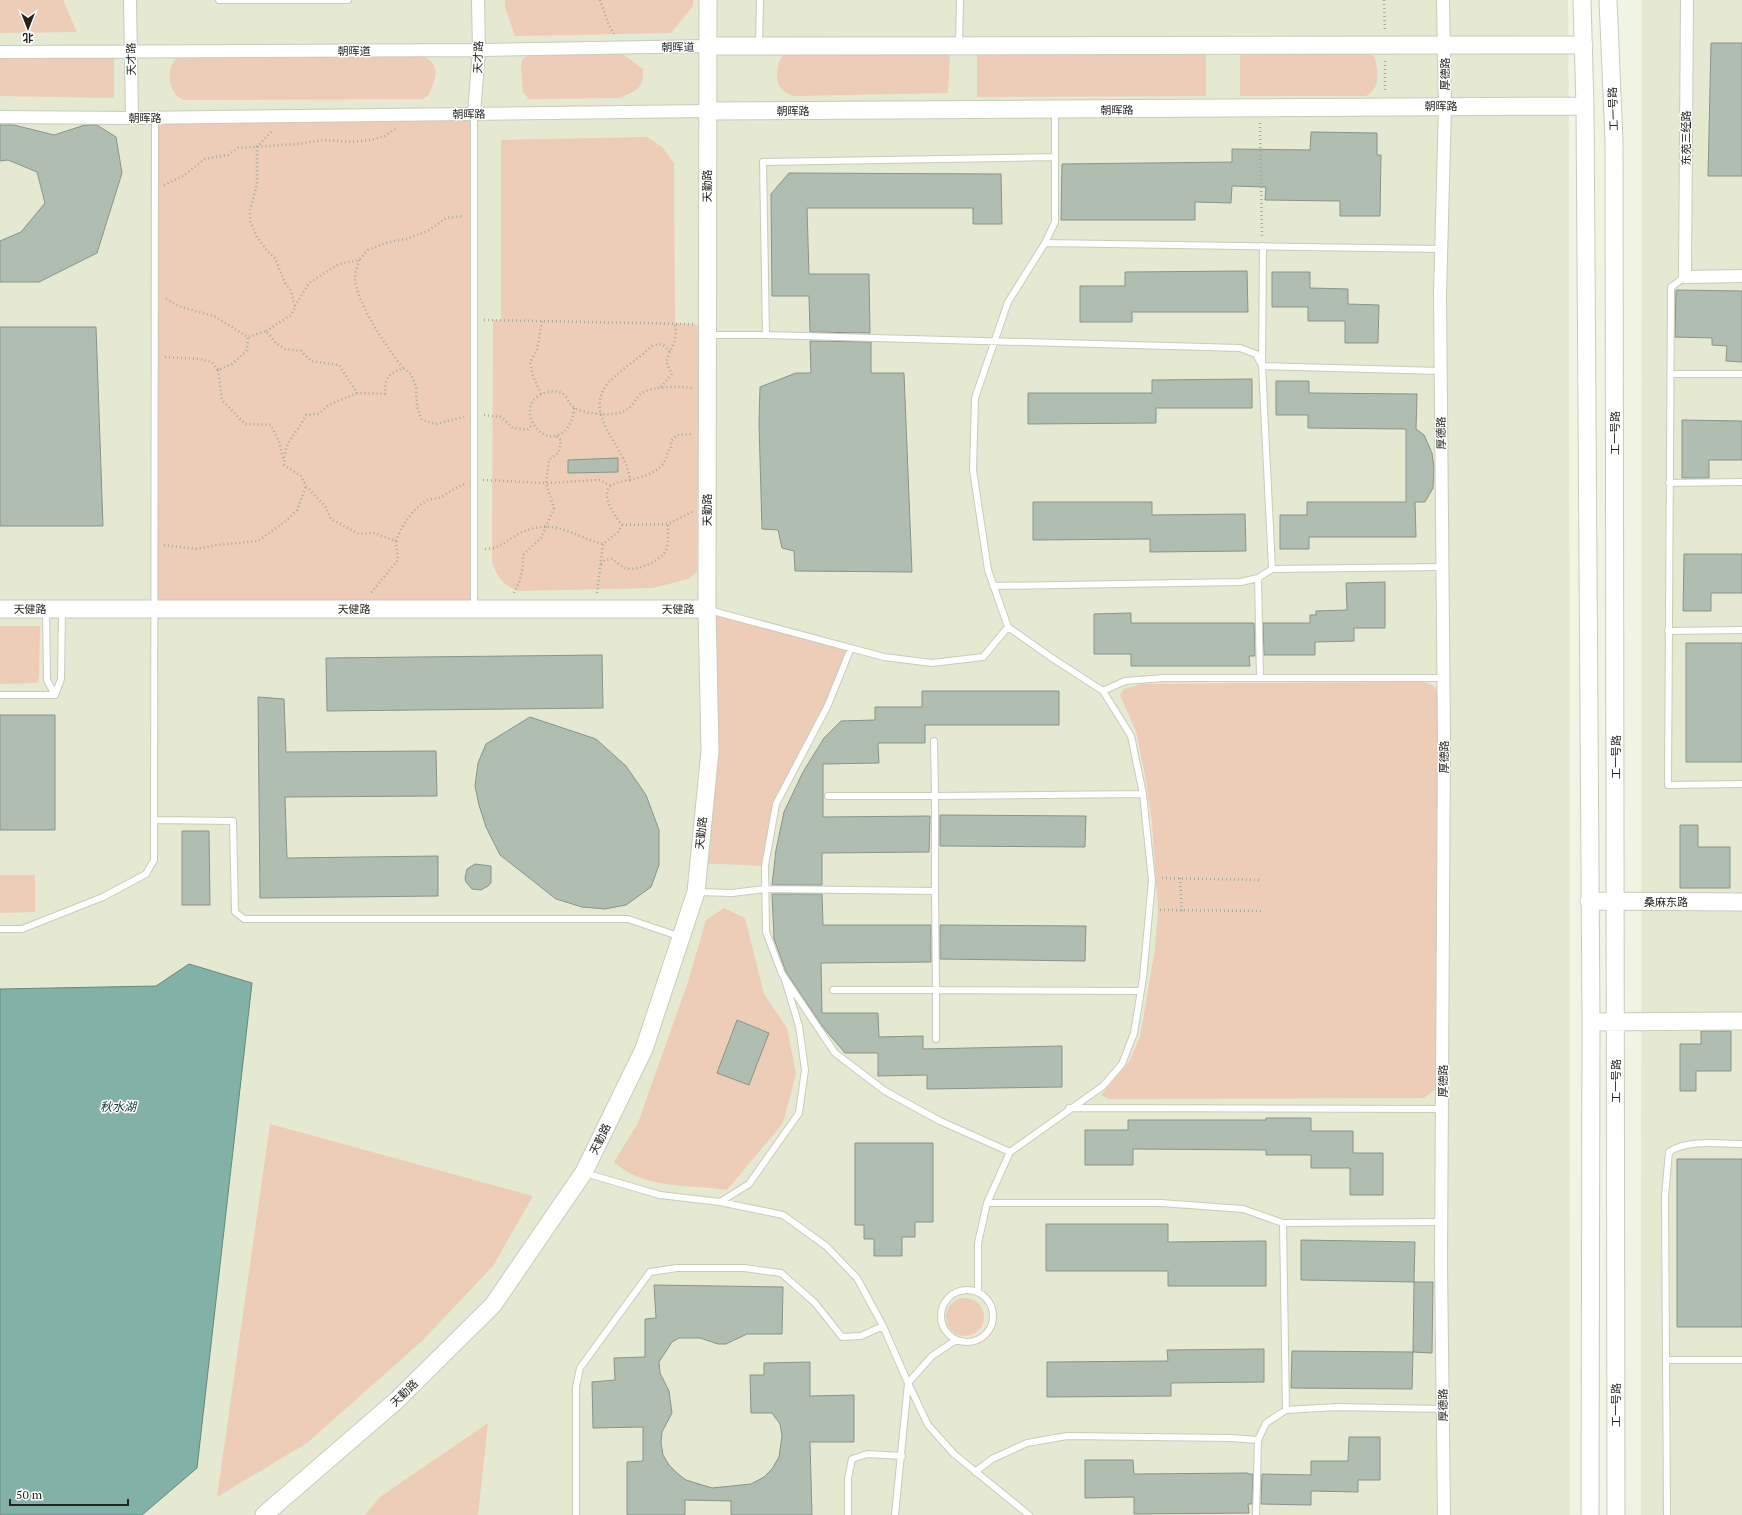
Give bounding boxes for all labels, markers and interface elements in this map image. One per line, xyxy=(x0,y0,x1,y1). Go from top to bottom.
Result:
north arrow xyxy=(8,8,48,48)
text: 北 xyxy=(23,31,34,45)
street label: 天才路 xyxy=(470,40,486,74)
street label: 朝晖道 xyxy=(661,40,695,54)
street label: 天才路 xyxy=(124,42,138,76)
street label: 朝晖道 xyxy=(338,44,371,58)
street label: 厚德路 xyxy=(1438,58,1452,91)
street label: 工一号路 xyxy=(1605,87,1621,131)
street label: 朝晖路 xyxy=(1425,99,1458,113)
street label: 朝晖路 xyxy=(1100,103,1134,117)
street label: 朝晖路 xyxy=(777,104,810,118)
street label: 朝晖路 xyxy=(452,107,486,121)
street label: 朝晖路 xyxy=(129,111,162,125)
street label: 东苑三经路 xyxy=(1679,111,1693,166)
street label: 天勤路 xyxy=(700,170,714,203)
street label: 工一号路 xyxy=(1608,411,1622,455)
street label: 厚德路 xyxy=(1434,416,1448,450)
street label: 天勤路 xyxy=(700,494,714,527)
street label: 天健路 xyxy=(14,602,47,616)
street label: 天健路 xyxy=(338,602,371,616)
street label: 天健路 xyxy=(662,602,695,616)
street label: 工一号路 xyxy=(1609,735,1623,779)
street label: 厚德路 xyxy=(1437,741,1451,774)
street label: 天勤路 xyxy=(692,816,710,850)
street label: 桑麻东路 xyxy=(1644,895,1688,909)
street label: 工一号路 xyxy=(1609,1059,1623,1103)
street label: 厚德路 xyxy=(1436,1065,1450,1098)
water label: 秋水湖 xyxy=(100,1099,138,1114)
street label: 天勤路 xyxy=(586,1121,614,1157)
street label: 天勤路 xyxy=(387,1377,421,1409)
street label: 工一号路 xyxy=(1609,1383,1623,1427)
street label: 厚德路 xyxy=(1436,1388,1450,1422)
scale bar xyxy=(10,1481,128,1507)
text: 50 m xyxy=(16,1487,43,1502)

